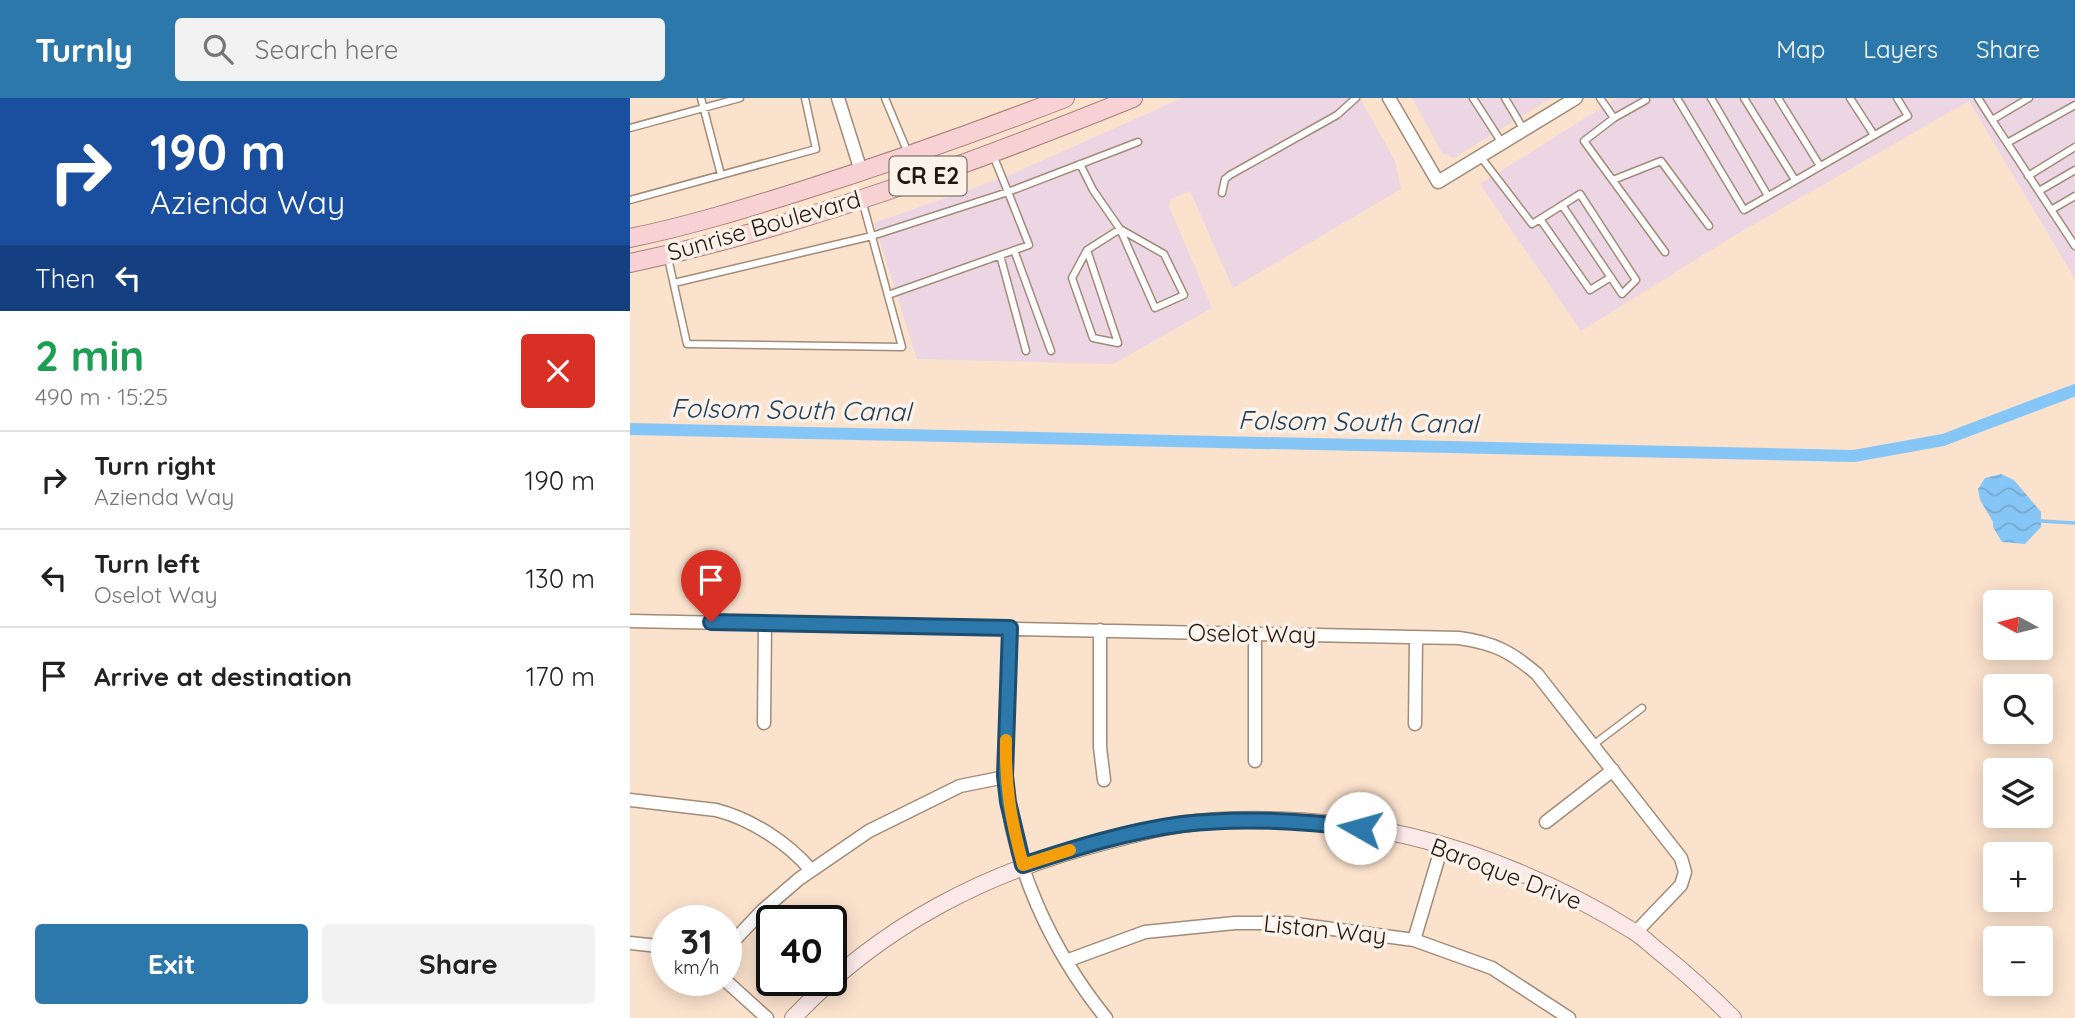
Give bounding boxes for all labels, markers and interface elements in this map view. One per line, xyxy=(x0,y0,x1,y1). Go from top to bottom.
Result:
search box xyxy=(175,18,665,81)
text: Turnly xyxy=(35,29,133,70)
icon: search xyxy=(199,30,237,68)
text: Search here xyxy=(255,33,398,66)
text: Map xyxy=(1776,34,1825,64)
text: Layers xyxy=(1863,34,1938,64)
text: Share xyxy=(1976,34,2040,64)
text: 190 m xyxy=(150,121,286,182)
icon: right xyxy=(35,126,126,217)
road number: CR E2 xyxy=(890,156,966,195)
text: Azienda Way xyxy=(150,182,345,222)
street label: Sunrise Boulevard xyxy=(664,183,864,267)
icon: left xyxy=(109,259,147,297)
text: Then xyxy=(35,262,95,295)
text: 2 min xyxy=(35,329,144,382)
button: close xyxy=(521,334,595,408)
text: 490 m · 15:25 xyxy=(35,382,168,411)
water label: Folsom South Canal xyxy=(671,391,914,428)
water label: Folsom South Canal xyxy=(1238,403,1481,440)
text: Turn right xyxy=(94,449,216,482)
icon: right xyxy=(35,461,73,499)
text: 190 m xyxy=(525,464,595,497)
text: Azienda Way xyxy=(94,482,234,511)
text: Turn left xyxy=(94,547,201,580)
pin xyxy=(681,550,741,622)
icon: left xyxy=(35,559,73,597)
icon: arrive xyxy=(692,561,730,599)
text: 130 m xyxy=(525,562,595,595)
text: Oselot Way xyxy=(94,580,217,609)
north arrow xyxy=(1983,590,2053,660)
map controls xyxy=(1983,590,2053,996)
street label: Oselot Way xyxy=(1187,617,1317,649)
icon: arrive xyxy=(35,657,73,695)
text: Arrive at destination xyxy=(94,660,352,693)
text: 170 m xyxy=(526,660,595,693)
button: search xyxy=(1983,674,2053,744)
button: layers xyxy=(1983,758,2053,828)
position arrow xyxy=(1323,791,1397,865)
street label: Baroque Drive xyxy=(1427,830,1586,916)
button: + xyxy=(1983,842,2053,912)
speed limit sign: 40 xyxy=(756,905,847,996)
street label: Listan Way xyxy=(1262,908,1388,950)
text: 31 xyxy=(680,919,713,963)
button: Exit xyxy=(35,924,308,1004)
button: Share xyxy=(322,924,595,1004)
button: − xyxy=(1983,926,2053,996)
text: km/h xyxy=(674,956,719,979)

